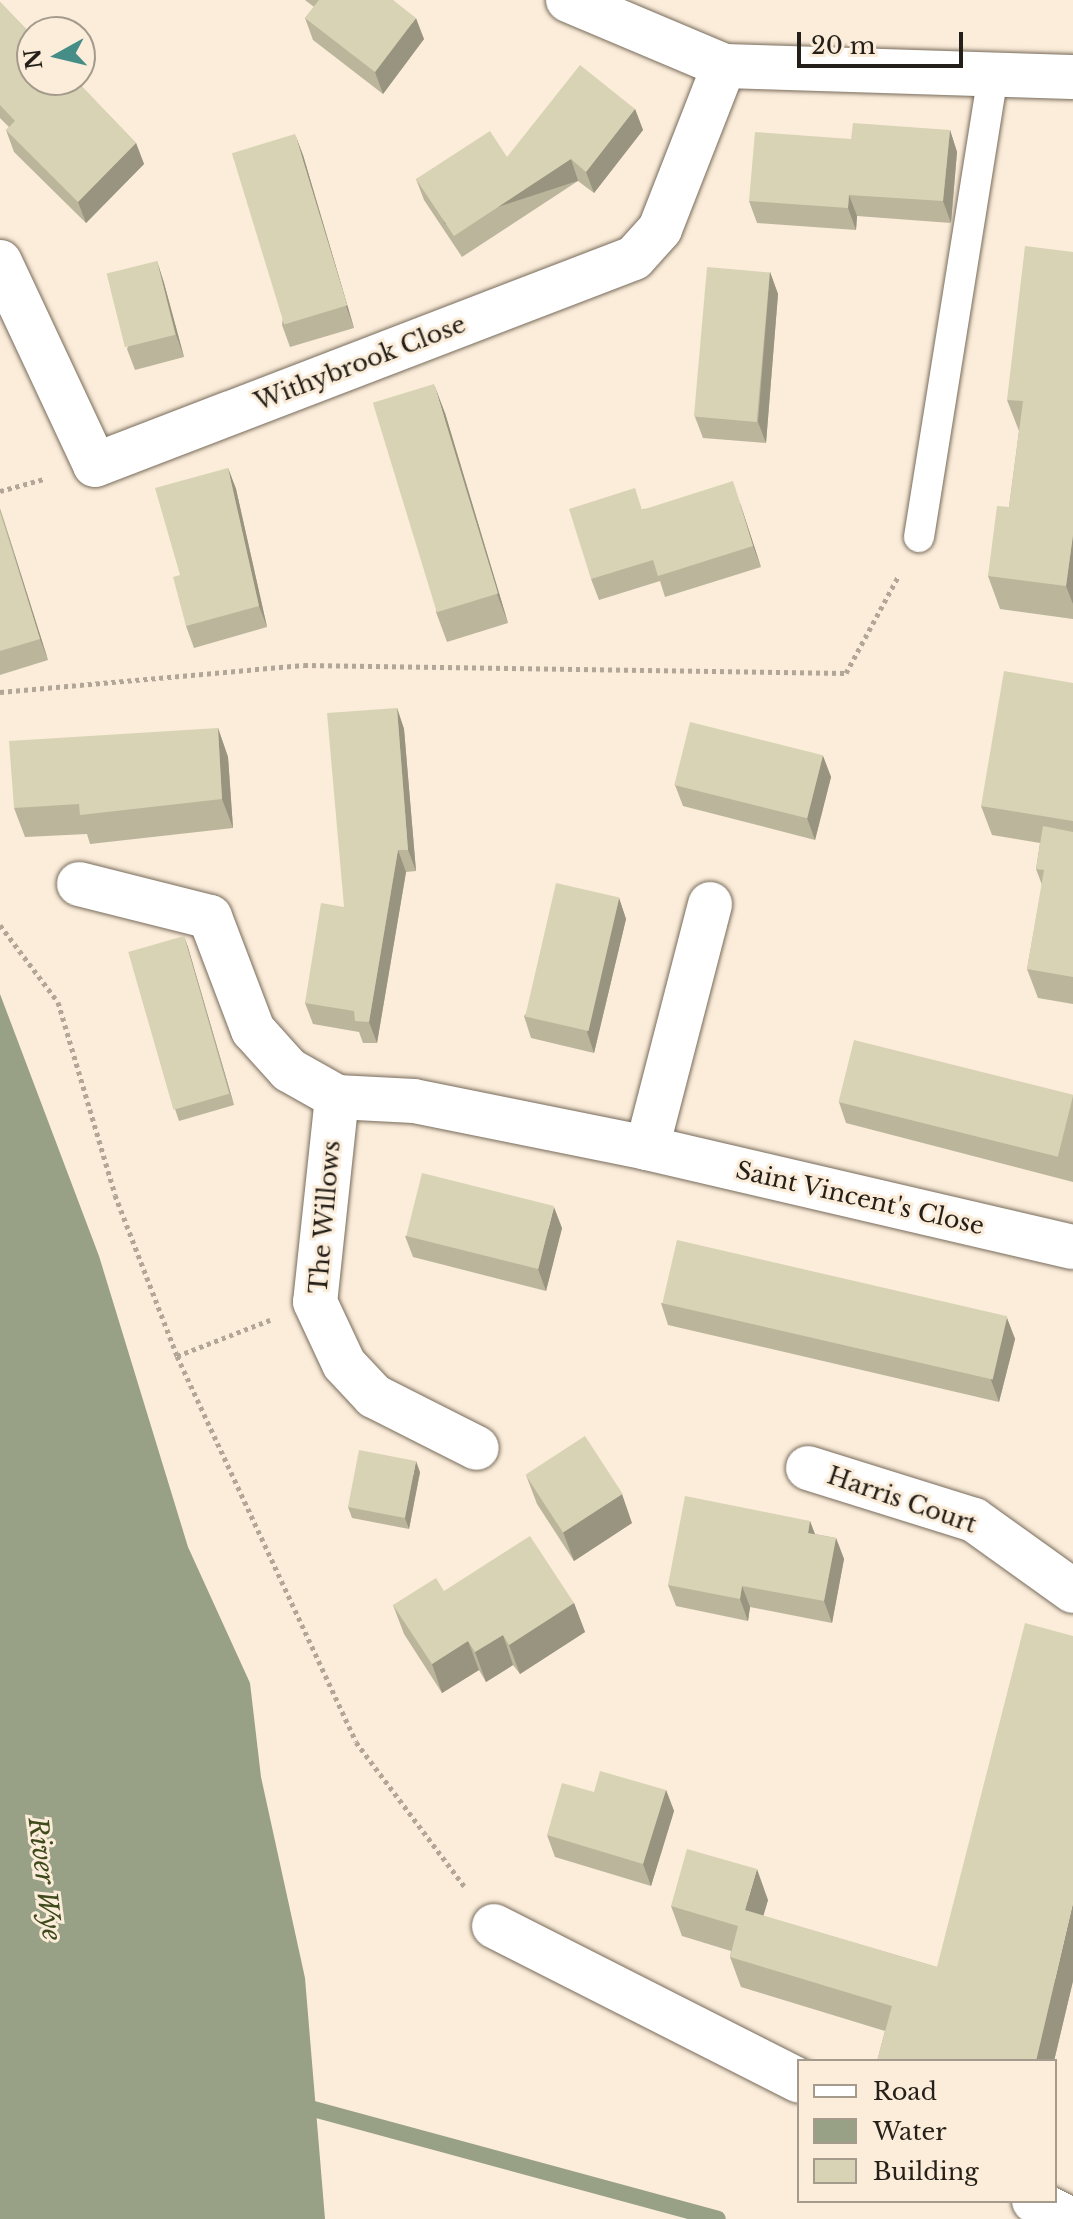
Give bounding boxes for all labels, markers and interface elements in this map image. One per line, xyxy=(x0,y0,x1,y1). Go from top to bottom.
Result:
north arrow xyxy=(16,16,96,96)
scale bar xyxy=(801,16,967,66)
text: 20 m xyxy=(811,31,876,60)
text: N xyxy=(19,47,49,71)
street label: Withybrook Close xyxy=(250,309,470,417)
street label: The Willows xyxy=(304,1139,346,1295)
street label: Saint Vincent's Close xyxy=(733,1155,987,1241)
street label: Harris Court xyxy=(824,1461,980,1539)
water label: River Wye xyxy=(21,1815,67,1943)
legend xyxy=(797,2059,1057,2203)
text: Road xyxy=(873,2077,937,2106)
text: Water xyxy=(873,2117,947,2146)
text: Building xyxy=(873,2157,979,2186)

